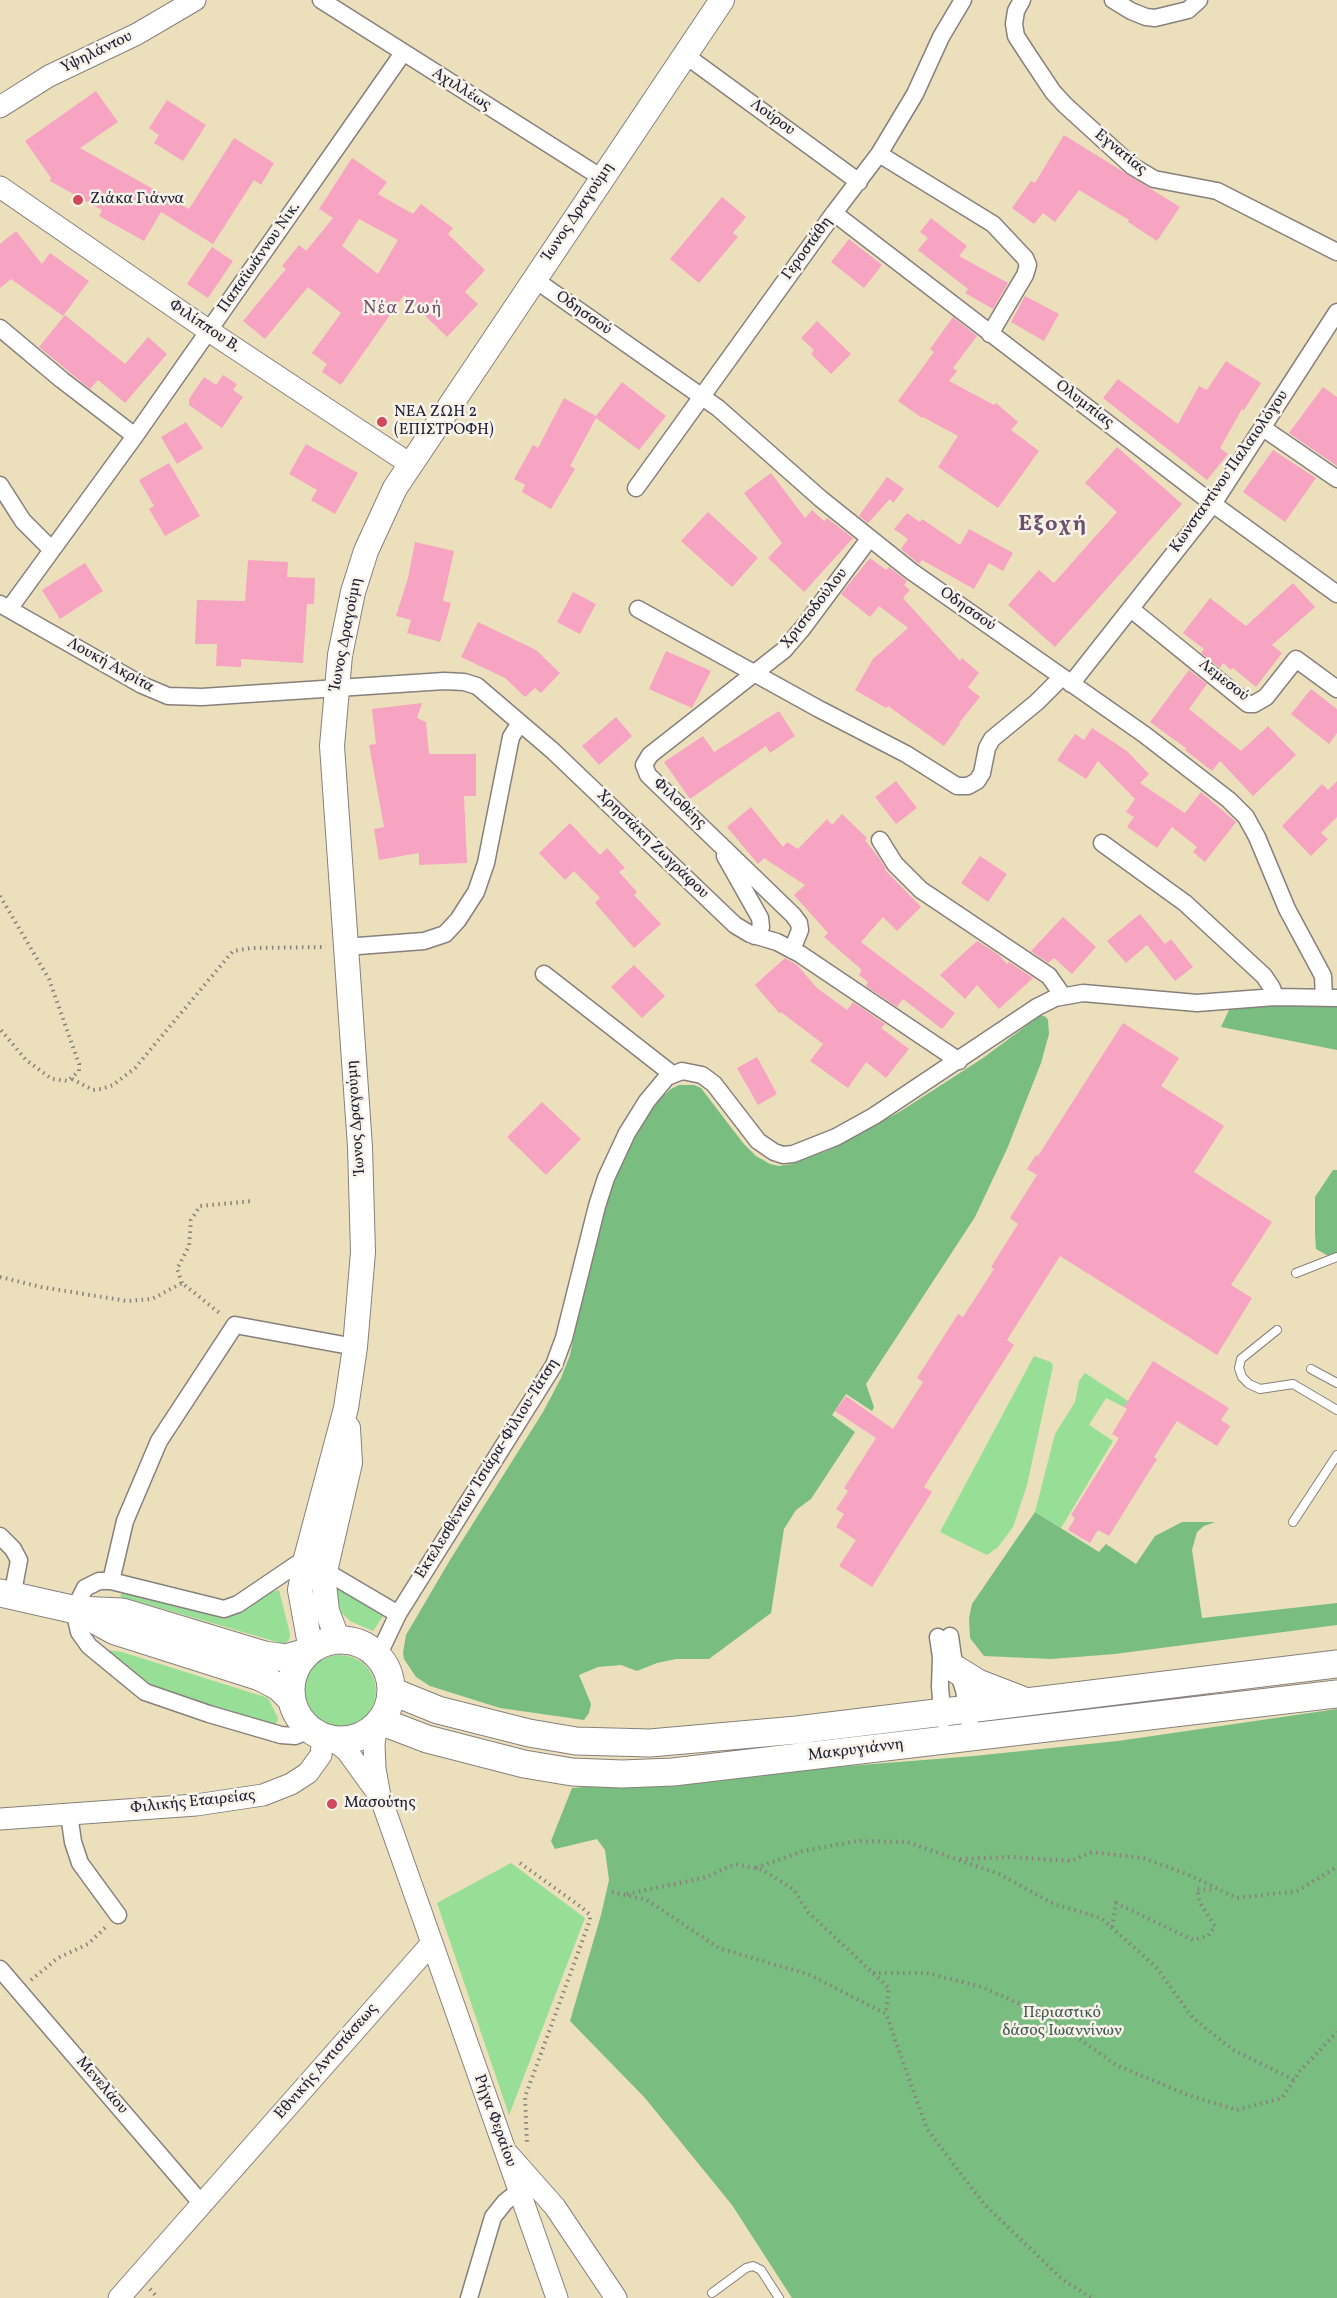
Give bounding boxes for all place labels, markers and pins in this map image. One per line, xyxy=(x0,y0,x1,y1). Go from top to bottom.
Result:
place label: Ζιάκα Γιάννα xyxy=(90,190,184,210)
marker: Ζιάκα Γιάννα xyxy=(71,193,85,207)
place label: ΝΕΑ ΖΩΗ 2 (ΕΠΙΣΤΡΟΦΗ) xyxy=(394,403,494,441)
marker: ΝΕΑ ΖΩΗ 2 (ΕΠΙΣΤΡΟΦΗ) xyxy=(375,415,389,429)
place label: Μασούτης xyxy=(344,1794,416,1814)
marker: Μασούτης xyxy=(325,1797,339,1811)

